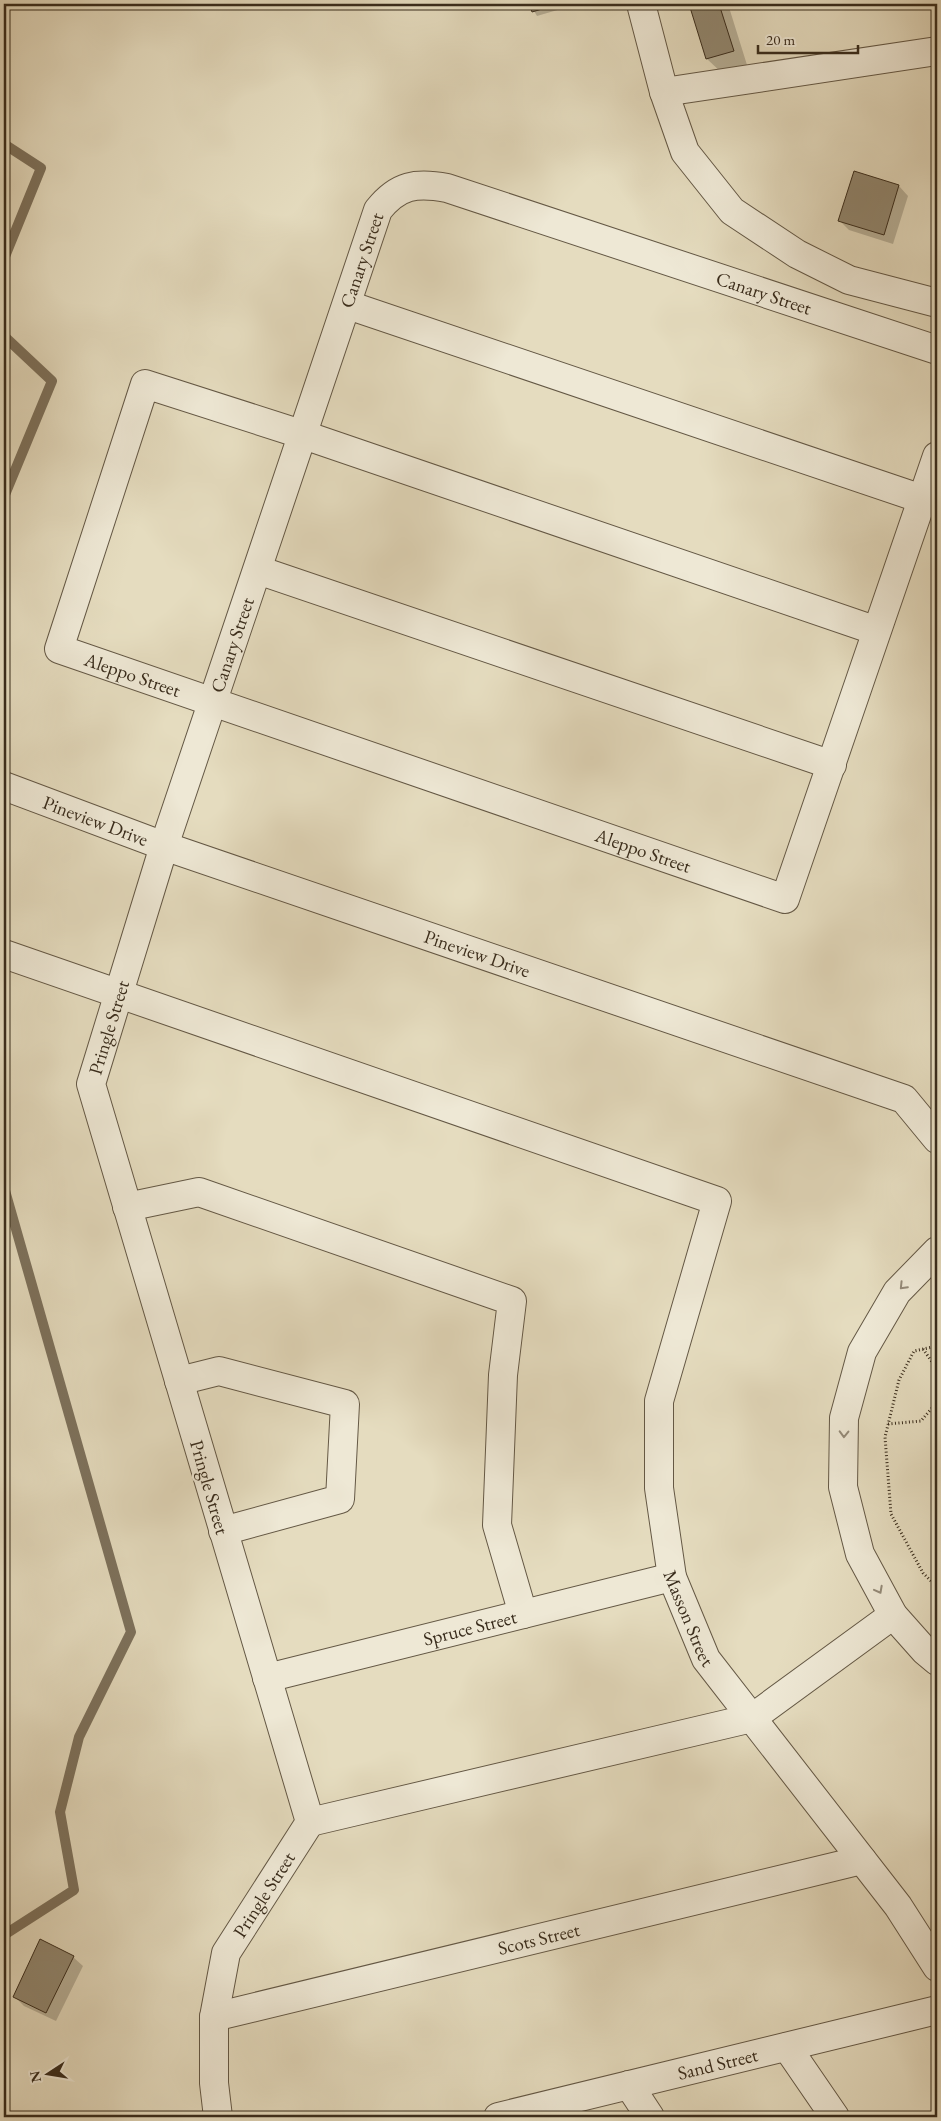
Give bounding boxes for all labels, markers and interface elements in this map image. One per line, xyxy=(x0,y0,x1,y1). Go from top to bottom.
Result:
scale bar xyxy=(758,22,858,54)
text: 20 m xyxy=(766,30,795,49)
street label: Canary Street xyxy=(334,209,389,311)
street label: Canary Street xyxy=(713,266,815,321)
street label: Canary Street xyxy=(205,594,260,696)
street label: Aleppo Street xyxy=(80,646,184,703)
street label: Pineview Drive xyxy=(39,790,152,852)
street label: Aleppo Street xyxy=(591,822,694,879)
street label: Pineview Drive xyxy=(421,924,533,983)
street label: Pringle Street xyxy=(83,977,135,1078)
one-way arrow xyxy=(900,1280,909,1289)
one-way arrow xyxy=(839,1430,849,1438)
street label: Pringle Street xyxy=(184,1437,235,1537)
street label: Masson Street xyxy=(657,1566,719,1672)
one-way arrow xyxy=(873,1584,883,1593)
street label: Spruce Street xyxy=(421,1604,519,1652)
street label: Pringle Street xyxy=(227,1847,301,1942)
street label: Scots Street xyxy=(495,1917,582,1961)
street label: Sand Street xyxy=(675,2042,760,2086)
north arrow xyxy=(22,2048,72,2098)
text: N xyxy=(25,2069,45,2084)

